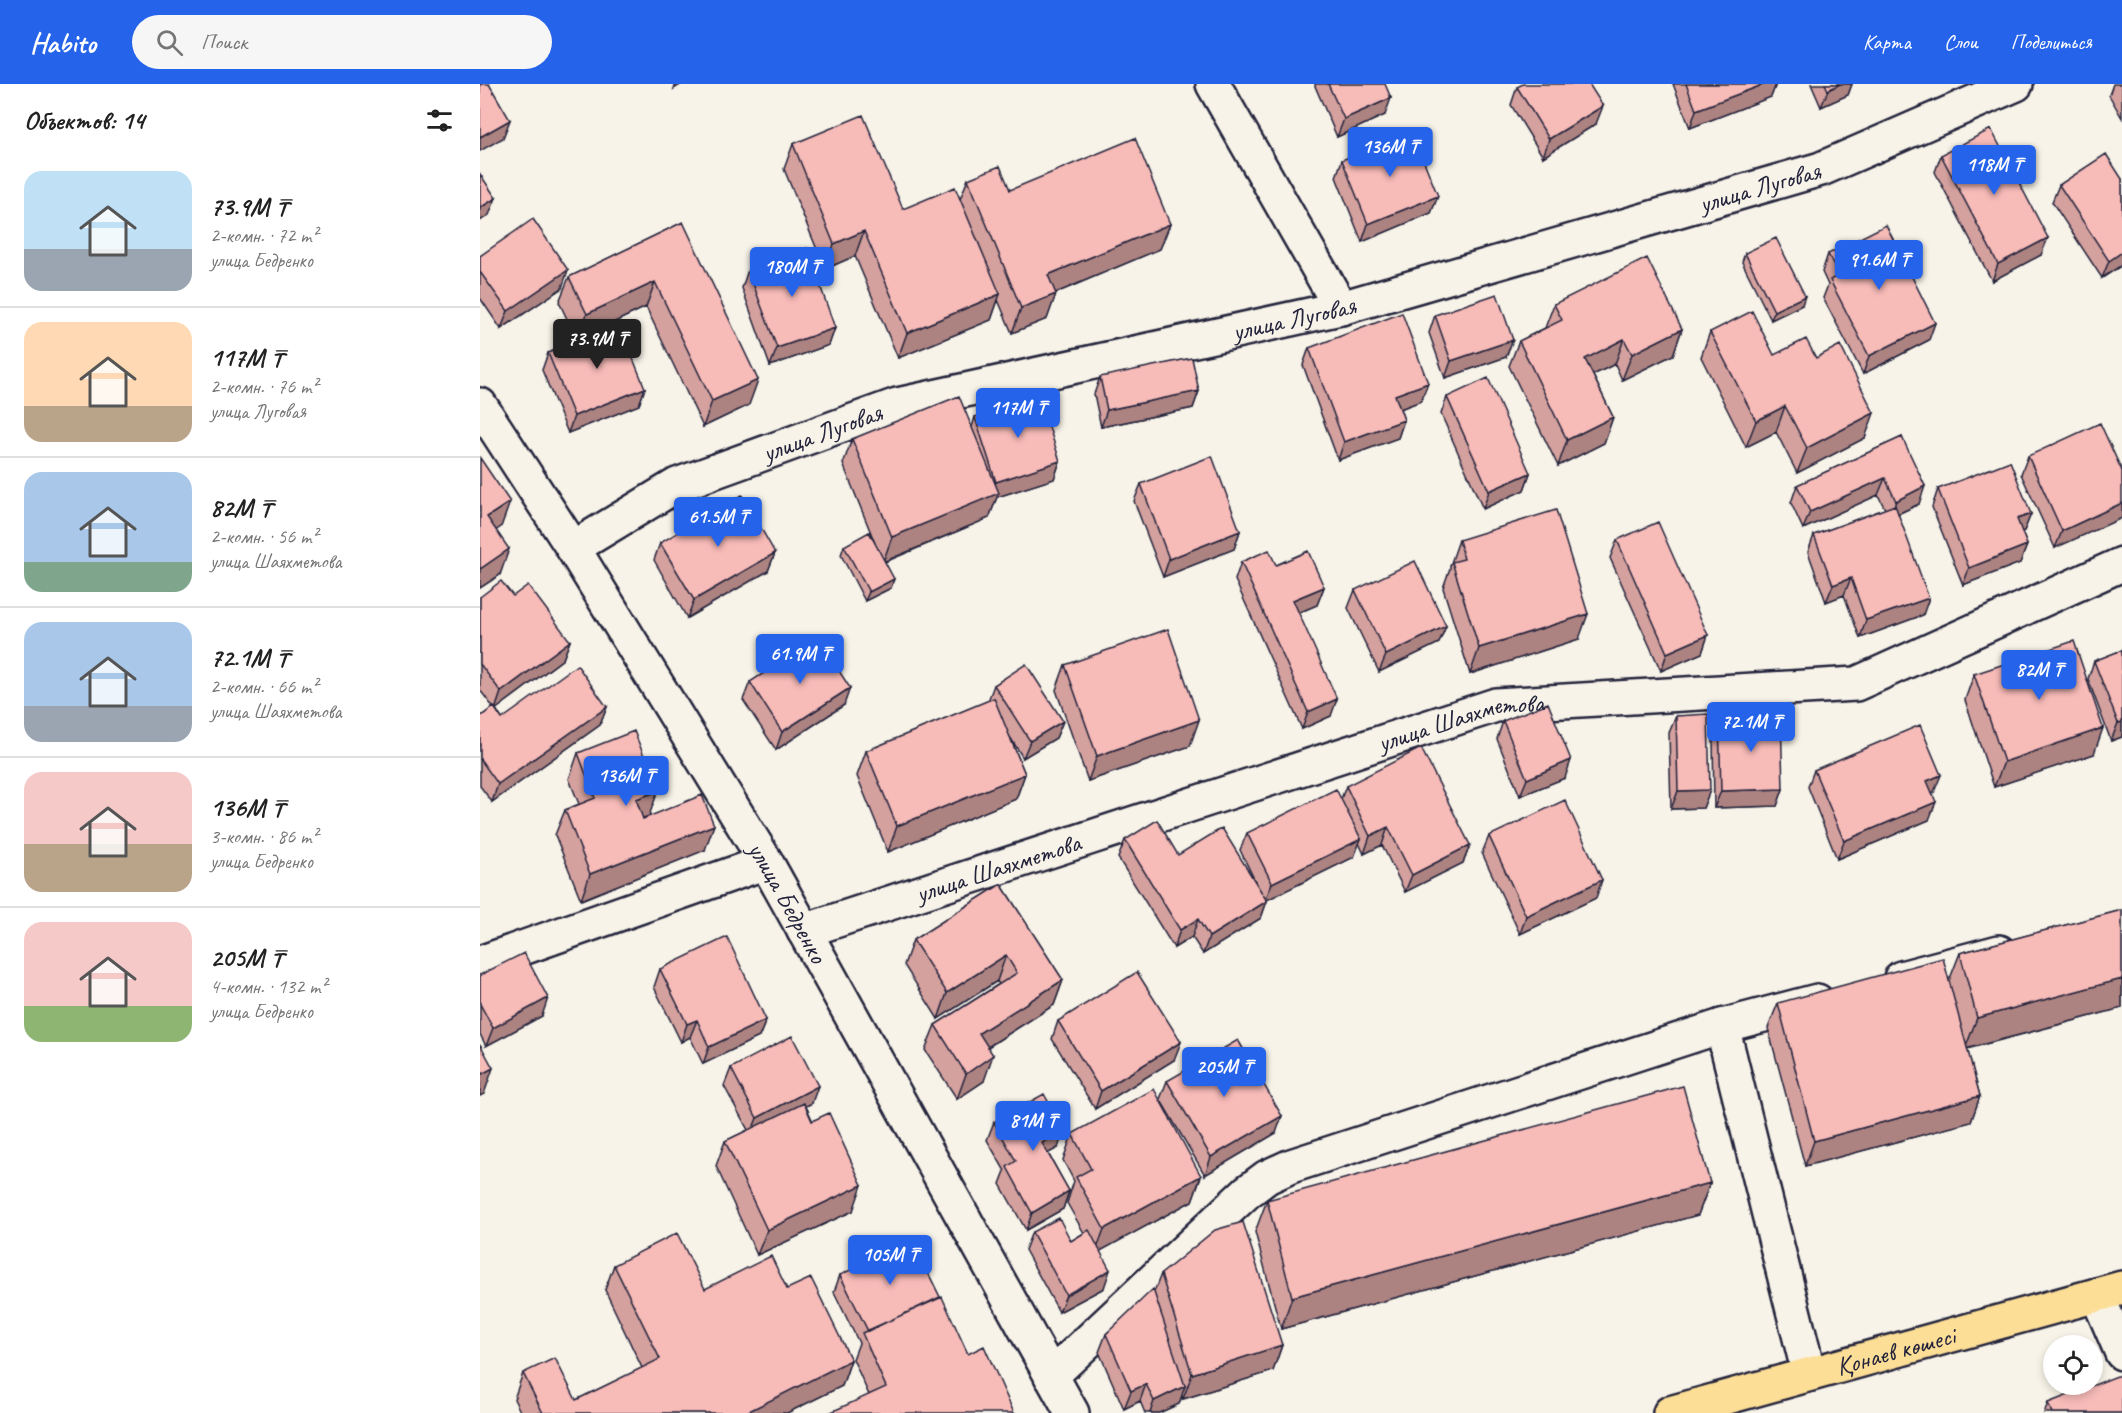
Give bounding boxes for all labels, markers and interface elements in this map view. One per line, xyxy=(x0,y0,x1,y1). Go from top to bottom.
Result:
search box xyxy=(132,15,552,69)
text: Habito xyxy=(30,25,96,60)
icon: search xyxy=(153,26,186,59)
text: Поиск xyxy=(201,28,247,56)
text: Карта xyxy=(1863,29,1911,55)
text: Слои xyxy=(1944,29,1978,55)
text: Поделиться xyxy=(2011,29,2092,55)
text: Объектов: 14 xyxy=(24,104,144,137)
icon: filters xyxy=(423,104,456,137)
pin: 136M ₸ xyxy=(1341,127,1439,178)
text: 136M ₸ xyxy=(1362,134,1418,159)
pin: 118M ₸ xyxy=(1945,145,2043,196)
text: 118M ₸ xyxy=(1966,152,2022,177)
street label: улица Луговая xyxy=(1693,154,1826,221)
text: 73.9M ₸ xyxy=(210,190,288,223)
icon: home xyxy=(72,195,144,267)
text: 2-комн. · 72 m² xyxy=(210,223,318,248)
pin: 91.6M ₸ xyxy=(1824,240,1934,291)
pin: 180M ₸ xyxy=(743,247,841,298)
text: 91.6M ₸ xyxy=(1849,247,1909,272)
text: улица Бедренко xyxy=(210,248,313,273)
text: 180M ₸ xyxy=(764,254,820,279)
street label: улица Луговая xyxy=(1228,288,1361,349)
pin: 73.9M ₸ xyxy=(542,319,652,370)
text: 73.9M ₸ xyxy=(567,326,627,351)
text: 117M ₸ xyxy=(210,341,283,374)
icon: home xyxy=(72,346,144,418)
text: 2-комн. · 76 m² xyxy=(210,374,318,399)
pin: 117M ₸ xyxy=(969,388,1067,439)
street label: улица Луговая xyxy=(756,395,888,470)
text: 117M ₸ xyxy=(990,395,1046,420)
text: улица Луговая xyxy=(210,399,306,424)
text: 82M ₸ xyxy=(210,491,271,524)
icon: home xyxy=(72,496,144,568)
pin: 61.5M ₸ xyxy=(663,497,773,548)
text: 61.5M ₸ xyxy=(688,504,748,529)
text: 2-комн. · 56 m² xyxy=(210,524,318,549)
text: улица Шаяхметова xyxy=(210,549,342,574)
pin: 61.9M ₸ xyxy=(745,634,855,685)
text: 72.1M ₸ xyxy=(210,641,288,674)
text: 61.9M ₸ xyxy=(770,641,830,666)
icon: home xyxy=(72,646,144,718)
pin: 82M ₸ xyxy=(1997,650,2081,701)
text: 82M ₸ xyxy=(2015,657,2063,682)
text: 2-комн. · 66 m² xyxy=(210,674,318,699)
street label: улица Шаяхметова xyxy=(1372,686,1546,760)
text: улица Шаяхметова xyxy=(210,699,342,724)
pin: 72.1M ₸ xyxy=(1696,702,1806,753)
text: 72.1M ₸ xyxy=(1721,709,1781,734)
pin: 136M ₸ xyxy=(577,756,675,807)
text: 136M ₸ xyxy=(598,763,654,788)
text: 136M ₸ xyxy=(210,791,284,824)
icon: home xyxy=(72,796,144,868)
text: 3-комн. · 86 m² xyxy=(210,824,318,849)
street label: улица Шаяхметова xyxy=(910,825,1086,911)
street label: улица Бедренко xyxy=(739,834,836,970)
text: улица Бедренко xyxy=(210,849,313,874)
text: 205M ₸ xyxy=(210,941,283,974)
icon: home xyxy=(72,946,144,1018)
text: 4-комн. · 132 m² xyxy=(210,974,327,999)
text: улица Бедренко xyxy=(210,999,313,1024)
pin: 205M ₸ xyxy=(1175,1047,1273,1098)
text: 205M ₸ xyxy=(1196,1054,1252,1079)
pin: 81M ₸ xyxy=(991,1101,1075,1152)
text: 81M ₸ xyxy=(1009,1108,1057,1133)
pin: 105M ₸ xyxy=(841,1235,939,1286)
text: 105M ₸ xyxy=(862,1242,918,1267)
street label: Қонаев көшесі xyxy=(1832,1318,1962,1383)
map controls xyxy=(2043,1335,2103,1395)
button: locate xyxy=(2043,1335,2103,1395)

